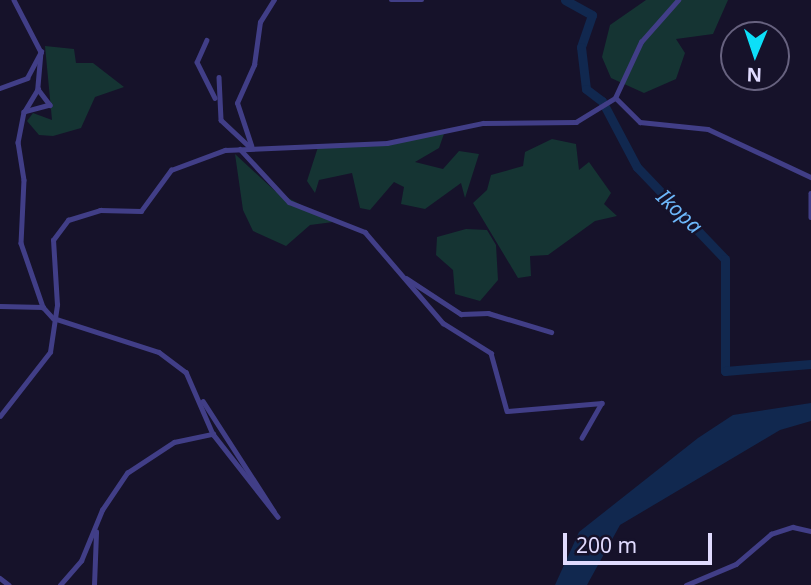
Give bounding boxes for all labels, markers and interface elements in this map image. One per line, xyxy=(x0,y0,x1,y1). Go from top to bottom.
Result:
north arrow xyxy=(720,21,790,91)
text: N xyxy=(746,62,763,88)
water label: Ikopa xyxy=(652,184,708,238)
scale bar xyxy=(566,518,715,562)
text: 200 m xyxy=(576,531,637,559)

